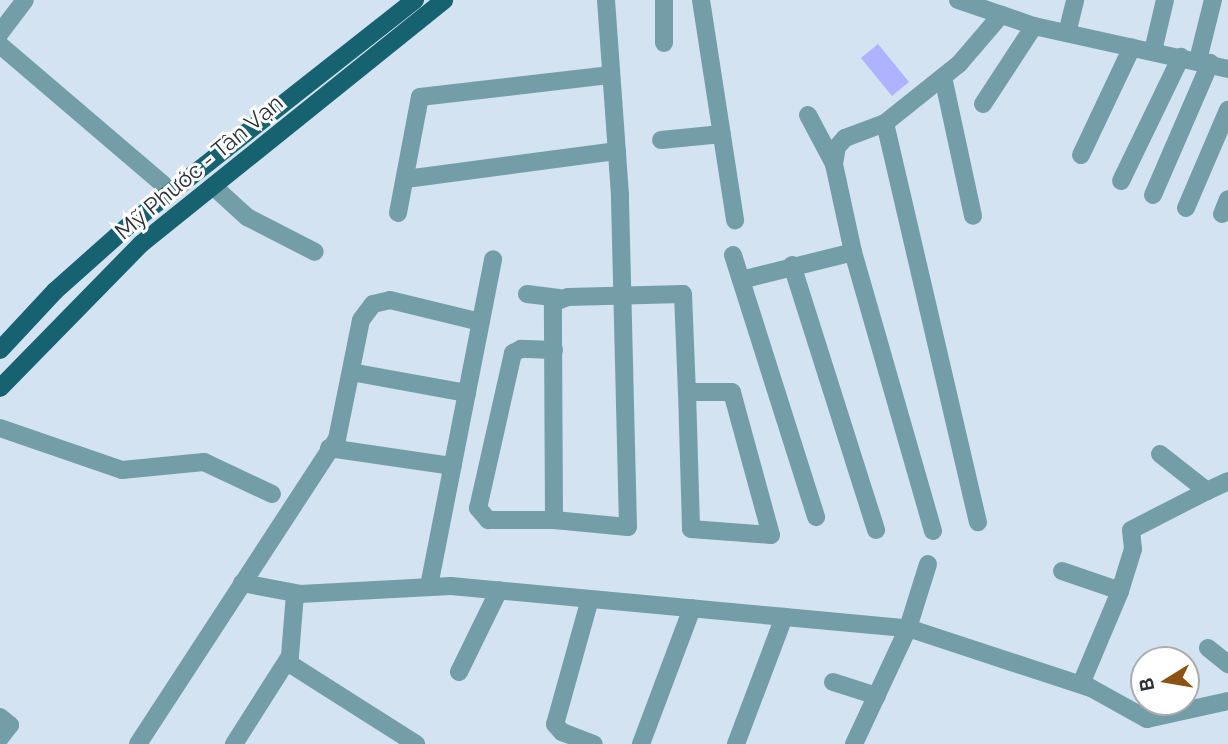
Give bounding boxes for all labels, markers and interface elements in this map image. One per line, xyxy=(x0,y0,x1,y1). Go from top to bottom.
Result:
street label: Mỹ Phước - Tân Vạn xyxy=(109,88,289,246)
north arrow xyxy=(1130,646,1200,716)
text: B xyxy=(1134,676,1158,693)

